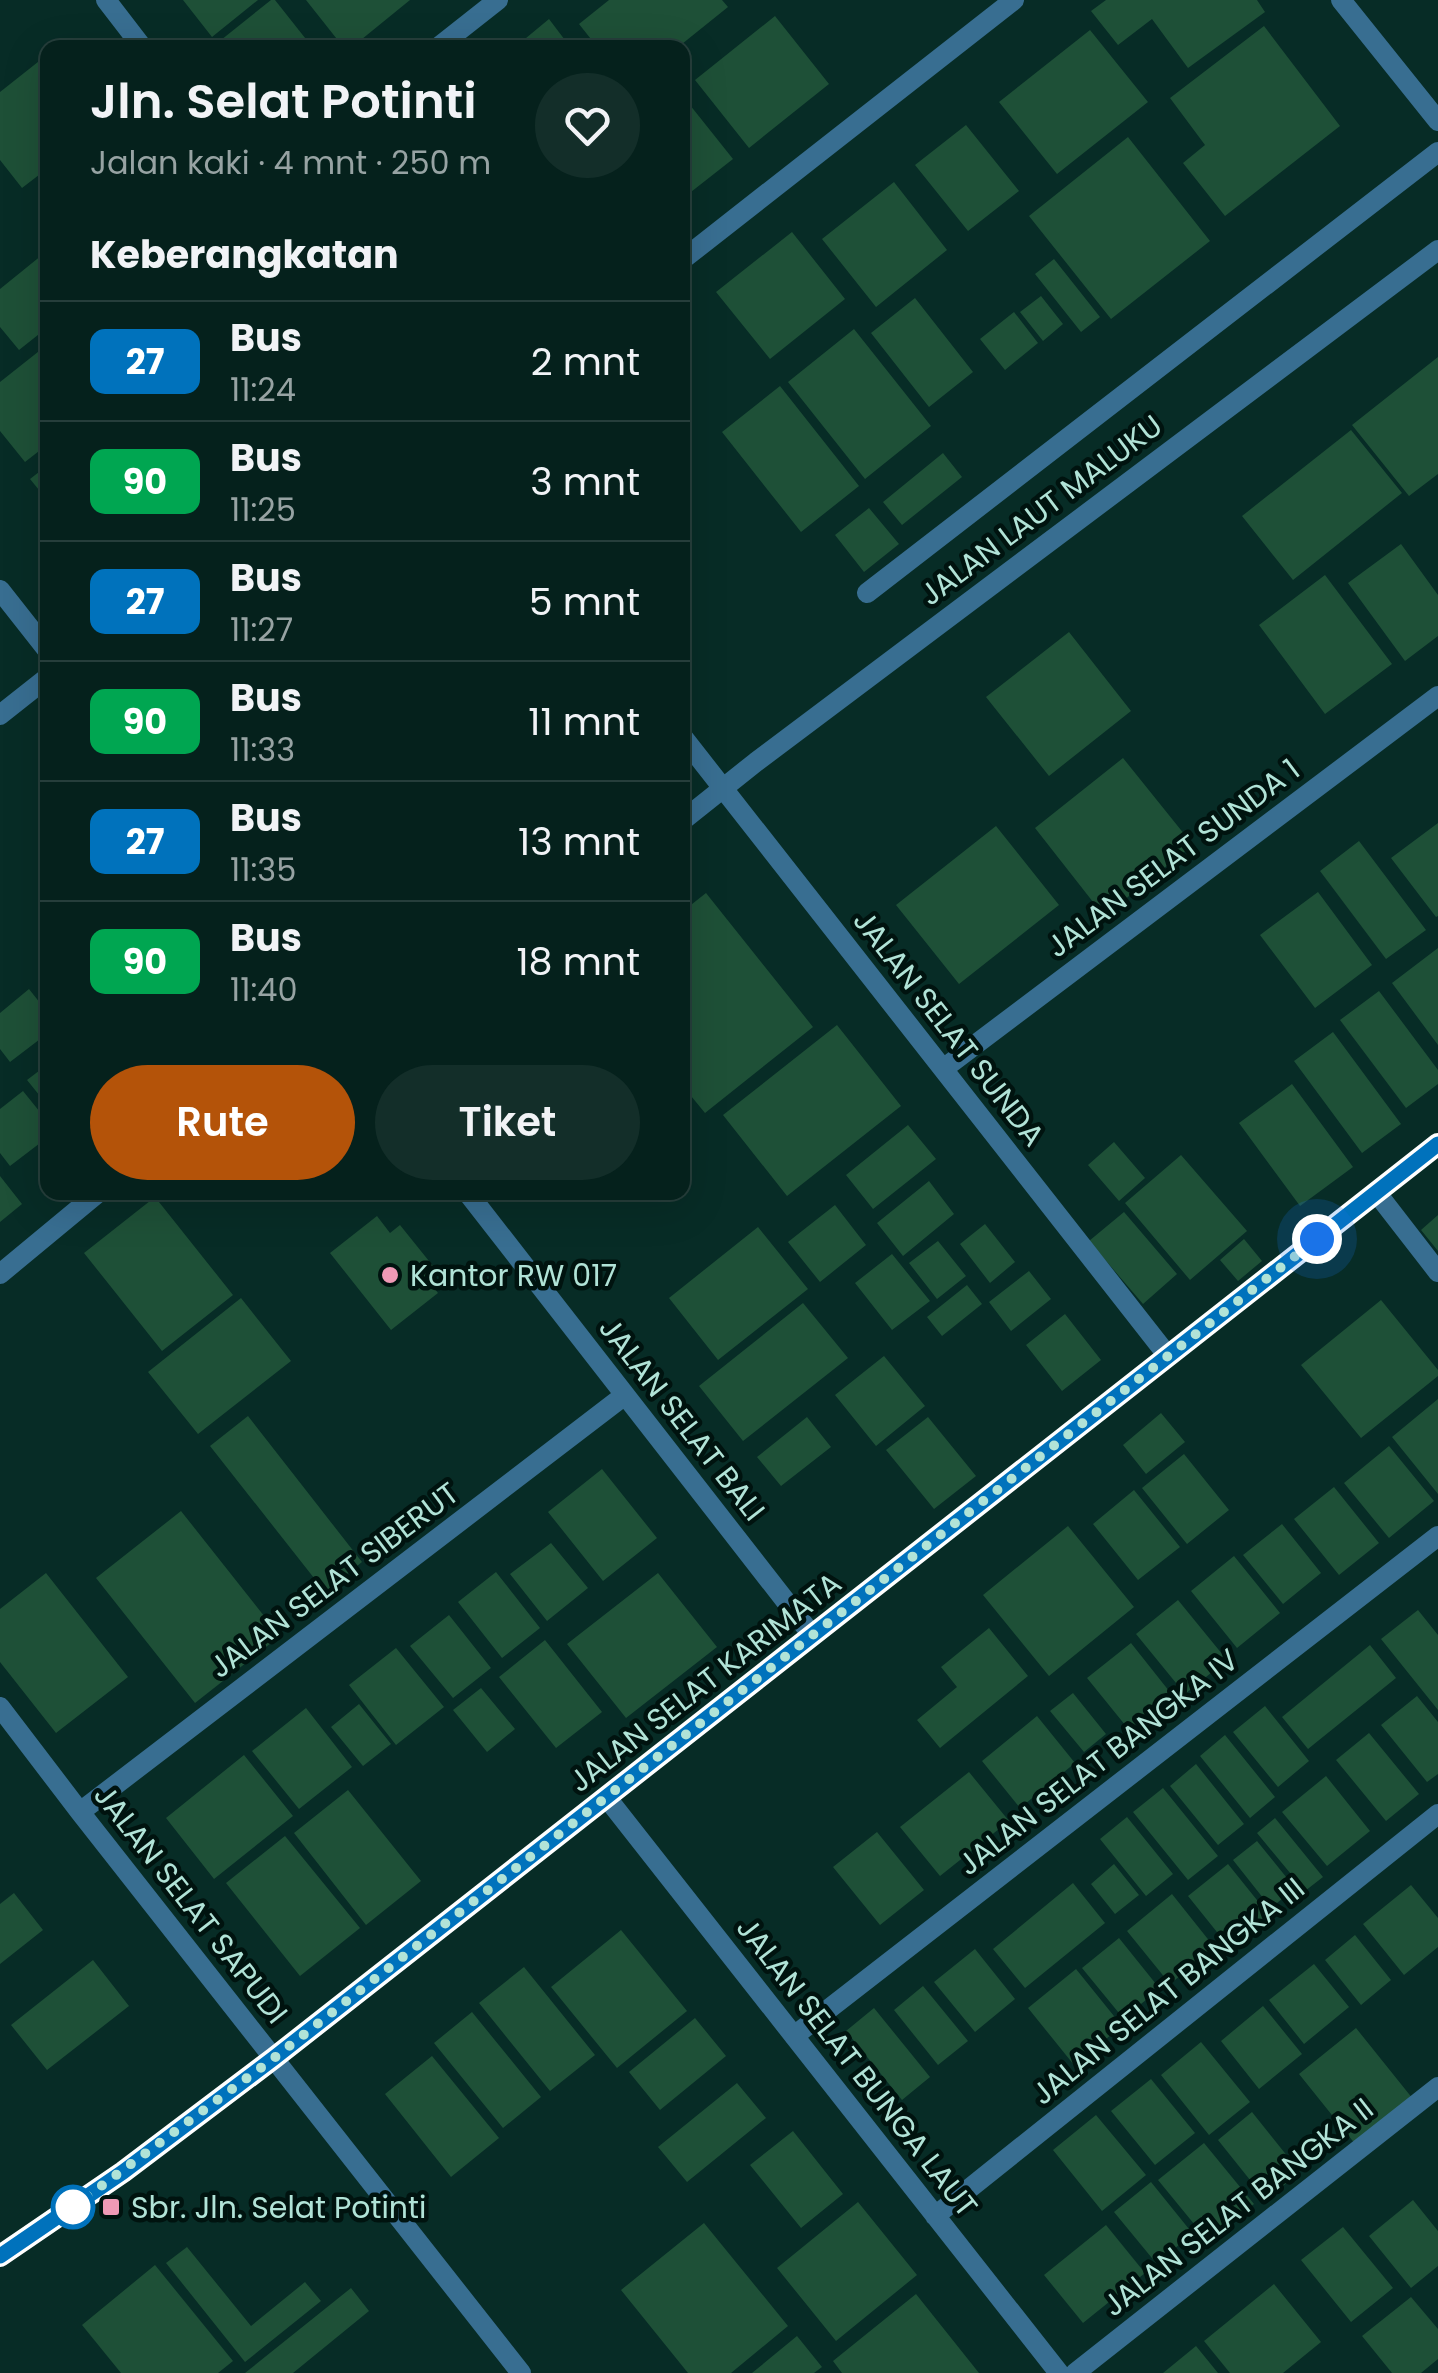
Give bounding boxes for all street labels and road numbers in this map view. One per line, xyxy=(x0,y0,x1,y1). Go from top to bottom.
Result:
street label: JALAN LAUT MALUKU xyxy=(911,404,1171,616)
street label: JALAN SELAT SUNDA 1 xyxy=(1038,749,1308,967)
street label: JALAN SELAT SUNDA xyxy=(843,901,1055,1155)
street label: JALAN SELAT BALI xyxy=(589,1308,775,1530)
street label: JALAN SELAT SIBERUT xyxy=(200,1472,468,1688)
street label: JALAN SELAT KARIMATA xyxy=(560,1562,850,1802)
street label: JALAN SELAT BANGKA IV xyxy=(949,1639,1247,1885)
street label: JALAN SELAT SAPUDI xyxy=(84,1775,298,2033)
street label: JALAN SELAT BANGKA III xyxy=(1022,1867,1314,2115)
street label: JALAN SELAT BUNGA LAUT xyxy=(726,1908,988,2226)
street label: JALAN SELAT BANGKA II xyxy=(1094,2088,1382,2326)

